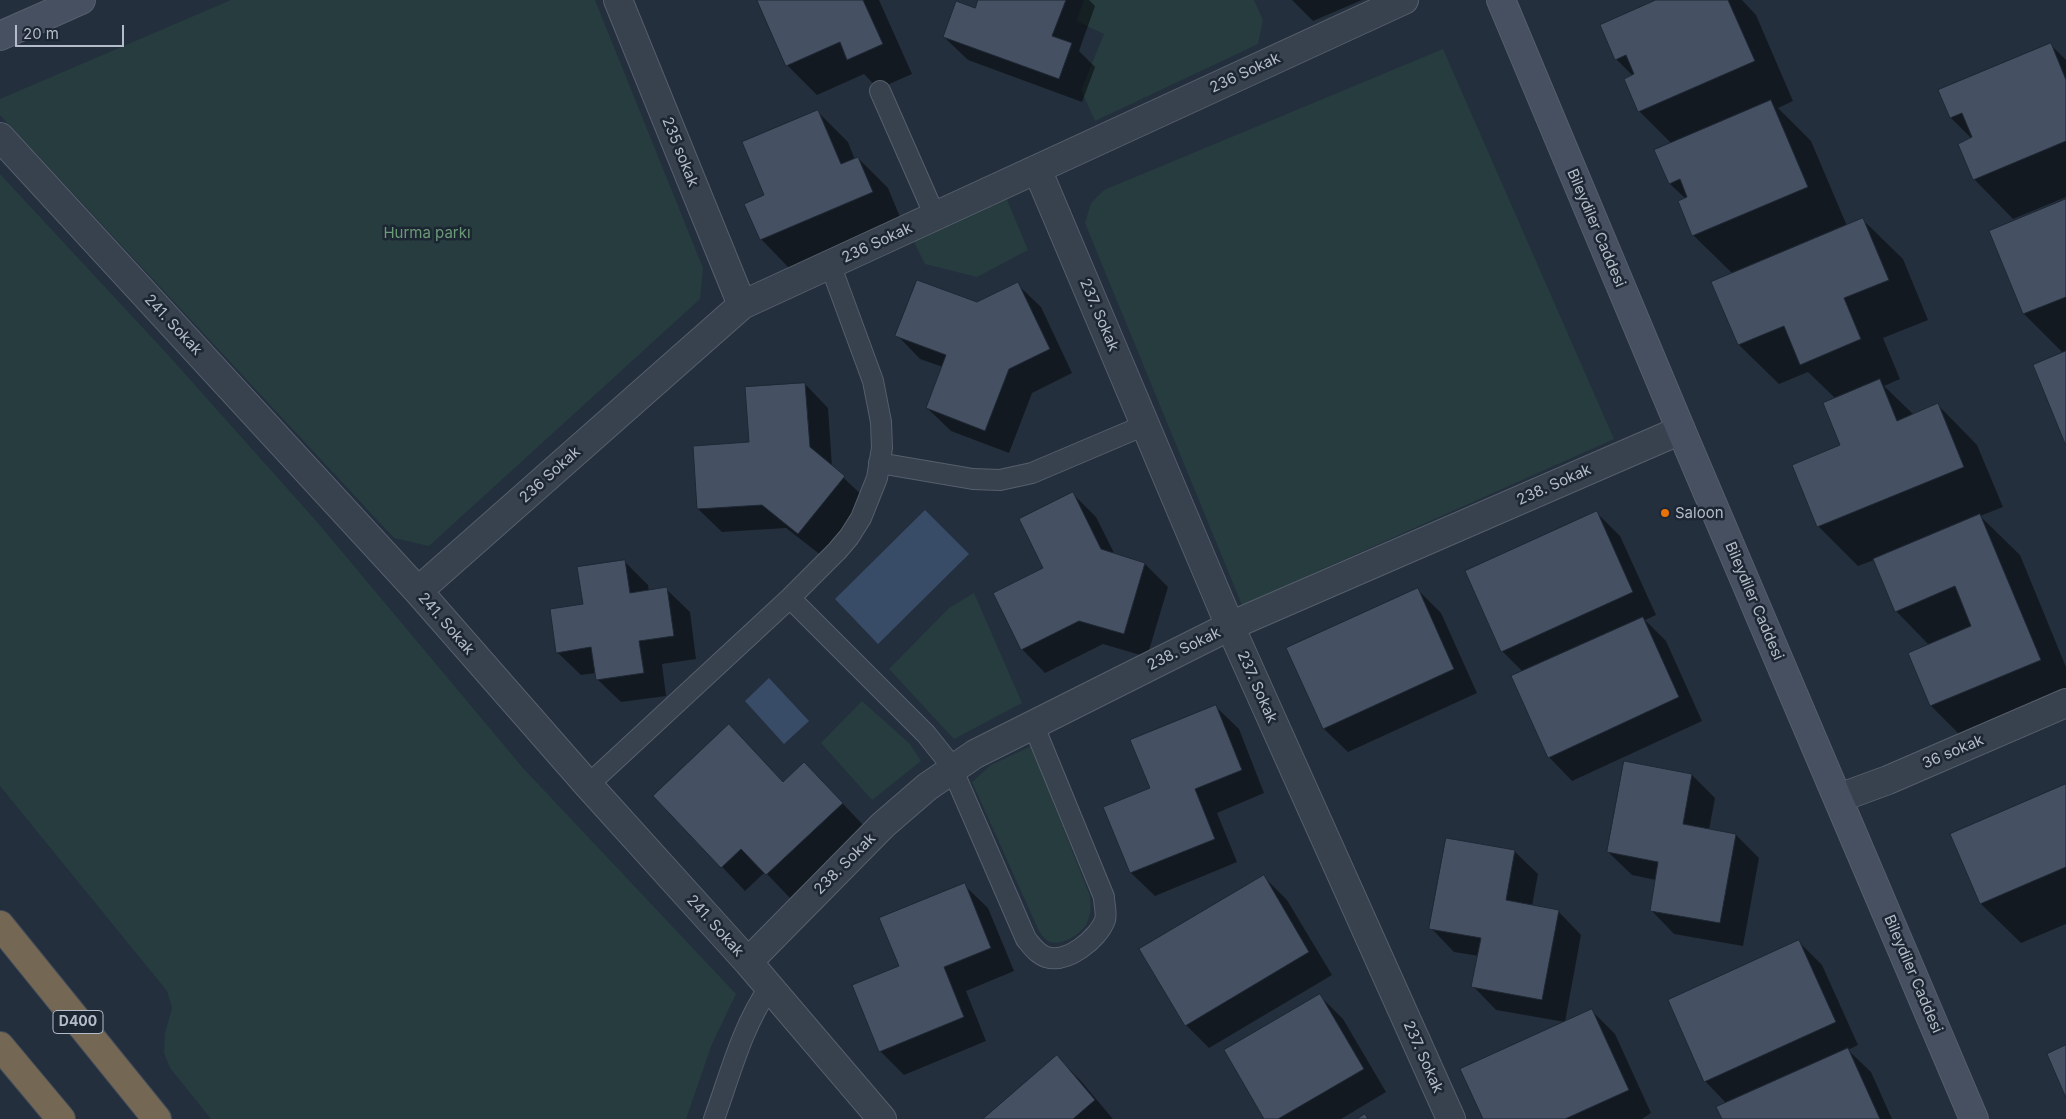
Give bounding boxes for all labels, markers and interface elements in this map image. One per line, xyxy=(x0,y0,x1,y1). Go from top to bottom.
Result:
scale bar xyxy=(18,15,126,47)
text: 20 m xyxy=(23,24,59,43)
street label: 236 Sokak xyxy=(1207,49,1283,97)
street label: 235 sokak xyxy=(658,115,702,189)
street label: Bileydiler Caddesi xyxy=(1563,166,1629,290)
street label: 236 Sokak xyxy=(839,219,915,267)
park label: Hurma parkı xyxy=(383,224,471,242)
street label: 237. Sokak xyxy=(1076,276,1122,354)
street label: 241. Sokak xyxy=(140,291,206,359)
street label: 236 Sokak xyxy=(516,443,584,507)
street label: 238. Sokak xyxy=(1514,461,1594,509)
place label: Saloon xyxy=(1675,504,1724,522)
marker: Saloon xyxy=(1659,507,1671,519)
street label: Bileydiler Caddesi xyxy=(1721,539,1787,663)
street label: 241. Sokak xyxy=(414,589,478,659)
street label: 238. Sokak xyxy=(1144,624,1224,674)
street label: 237. Sokak xyxy=(1233,648,1281,726)
street label: 36 sokak xyxy=(1920,731,1986,773)
street label: 238. Sokak xyxy=(811,830,879,898)
street label: 241. Sokak xyxy=(683,892,747,960)
street label: Bileydiler Caddesi xyxy=(1880,912,1946,1036)
road number: D400 xyxy=(53,1010,103,1034)
street label: 237. Sokak xyxy=(1399,1018,1447,1096)

